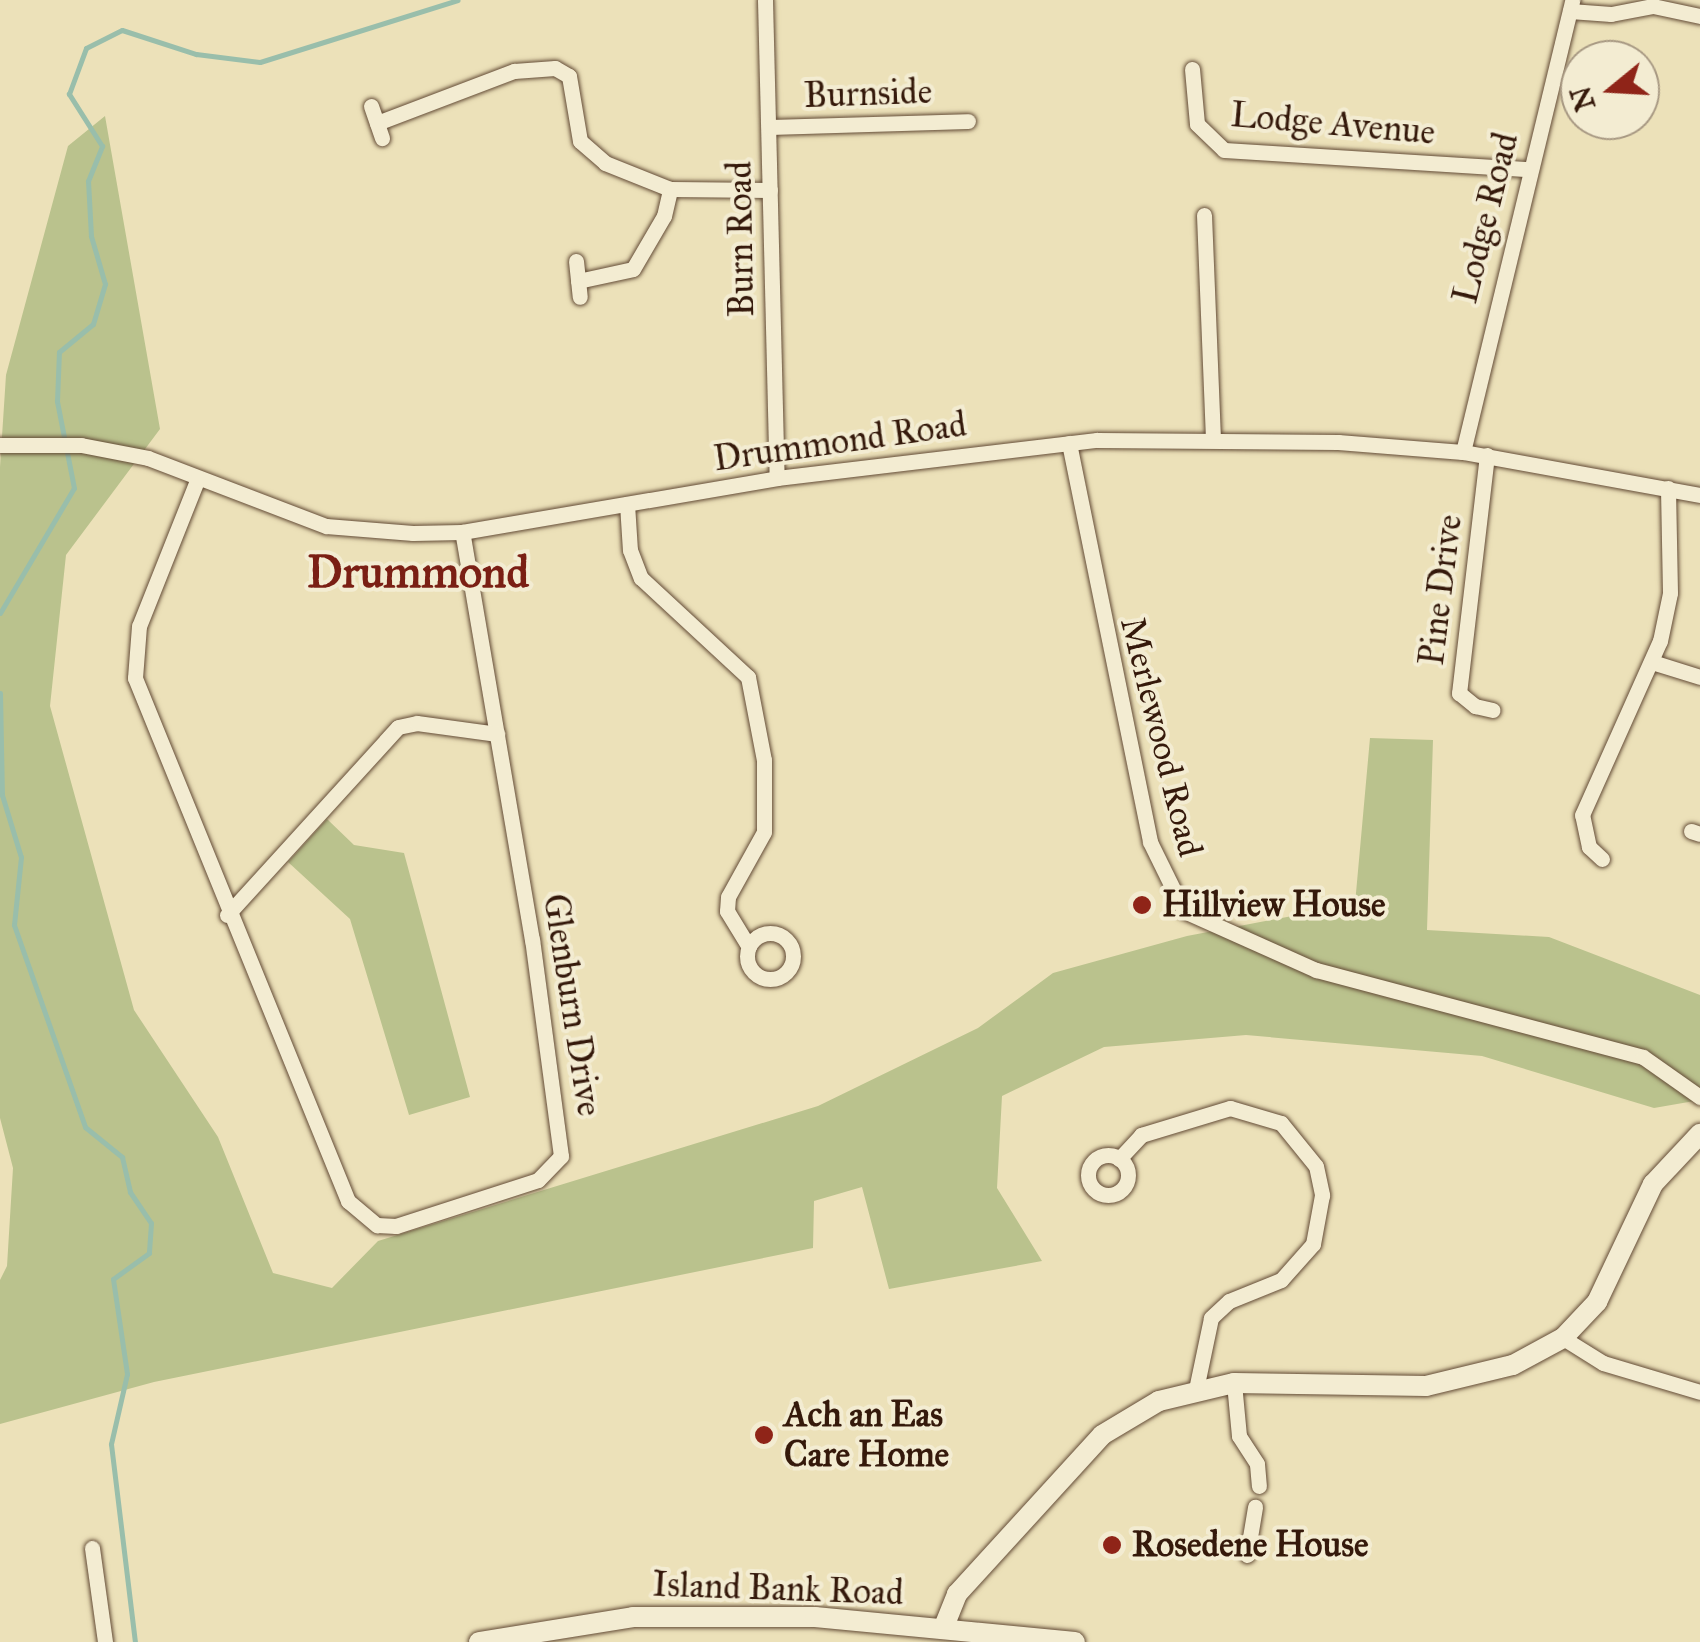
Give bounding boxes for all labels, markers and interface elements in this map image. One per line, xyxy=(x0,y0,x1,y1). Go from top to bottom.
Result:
north arrow xyxy=(1560,40,1660,140)
street label: Burnside xyxy=(803,71,933,117)
text: N xyxy=(1563,82,1603,116)
street label: Lodge Avenue xyxy=(1229,94,1437,154)
street label: Lodge Road xyxy=(1445,128,1527,308)
street label: Burn Road xyxy=(719,161,763,317)
street label: Drummond Road xyxy=(711,403,969,481)
street label: Pine Drive xyxy=(1411,512,1471,668)
district label: Drummond xyxy=(307,545,529,599)
street label: Merlewood Road xyxy=(1111,613,1211,861)
place label: Hillview House xyxy=(1162,884,1386,926)
street label: Glenburn Drive xyxy=(534,891,610,1119)
marker: Hillview House xyxy=(1131,894,1153,916)
place label: Ach an Eas Care Home xyxy=(784,1394,949,1476)
marker: Ach an Eas Care Home xyxy=(753,1424,775,1446)
place label: Rosedene House xyxy=(1132,1524,1369,1566)
marker: Rosedene House xyxy=(1101,1534,1123,1556)
street label: Island Bank Road xyxy=(652,1564,904,1614)

